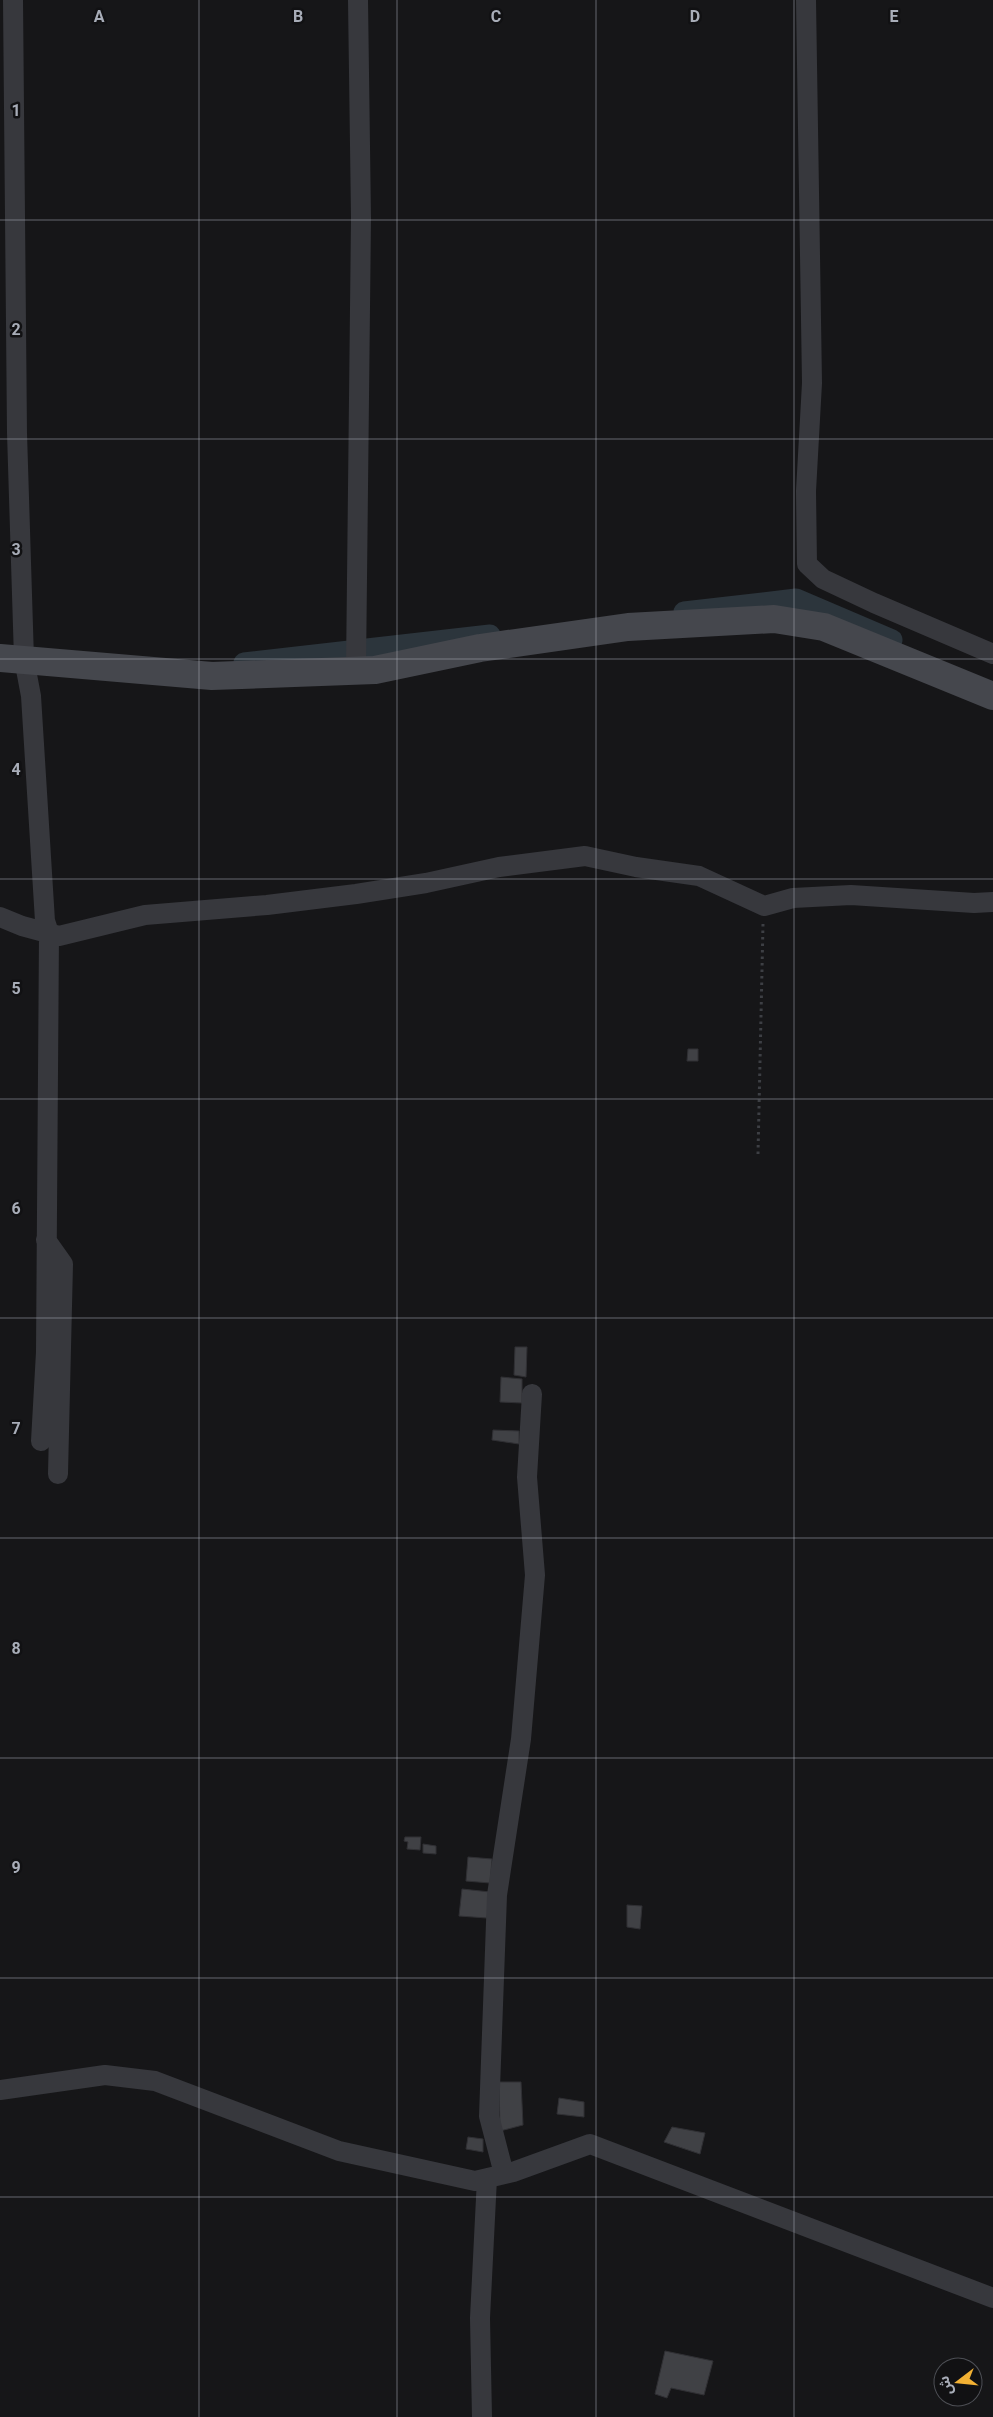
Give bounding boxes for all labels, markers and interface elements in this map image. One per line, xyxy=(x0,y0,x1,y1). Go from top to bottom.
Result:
text: A xyxy=(94,7,105,26)
text: B xyxy=(293,7,303,26)
text: C xyxy=(491,7,501,26)
text: D xyxy=(690,7,700,26)
text: E xyxy=(890,7,899,26)
text: 1 xyxy=(11,101,21,120)
text: 2 xyxy=(11,320,21,339)
text: 3 xyxy=(11,540,21,559)
text: 4 xyxy=(11,760,21,779)
text: 5 xyxy=(11,979,21,998)
text: 6 xyxy=(11,1199,21,1218)
text: 7 xyxy=(11,1419,21,1438)
text: 8 xyxy=(11,1639,21,1658)
text: 9 xyxy=(11,1858,21,1877)
north arrow xyxy=(933,2357,983,2407)
text: ش xyxy=(935,2374,956,2397)

